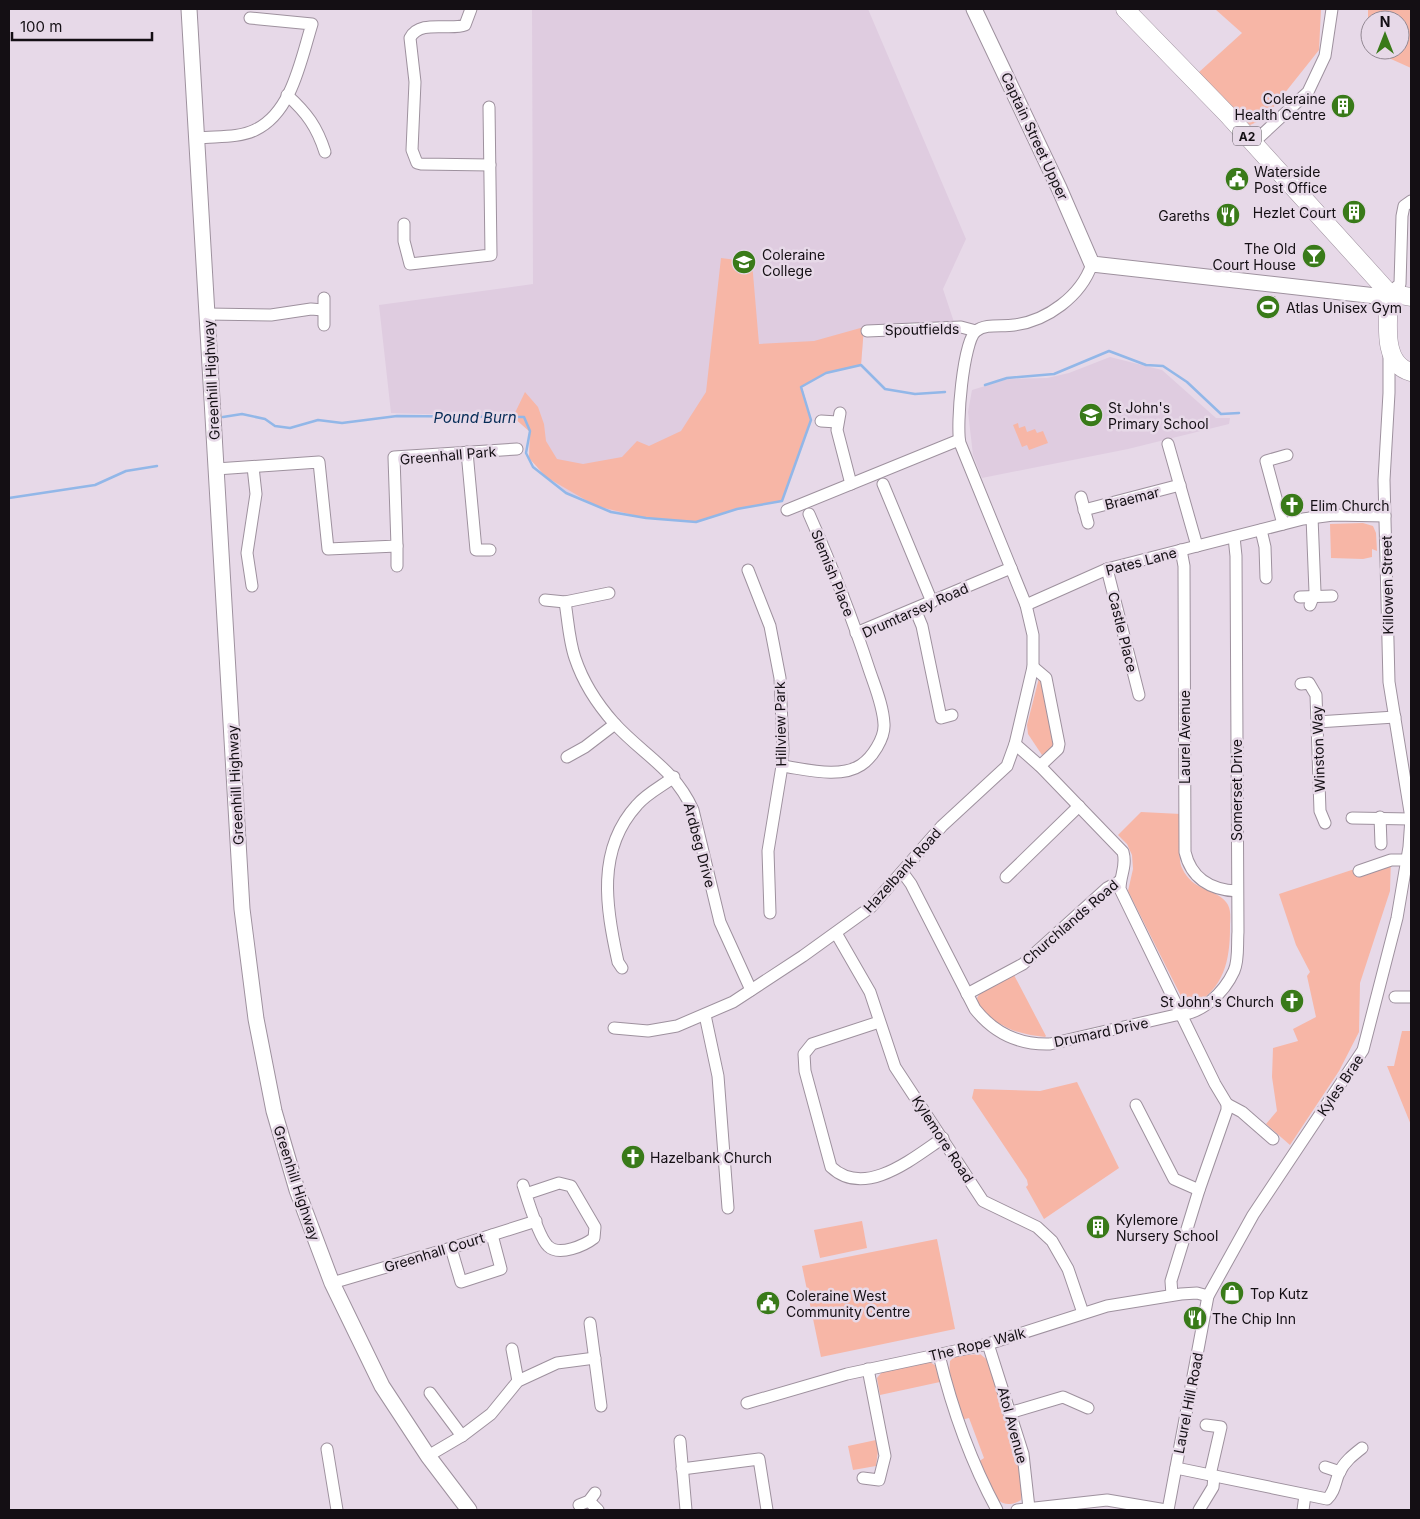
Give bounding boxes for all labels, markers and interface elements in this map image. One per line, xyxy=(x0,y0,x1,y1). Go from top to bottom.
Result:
scale bar xyxy=(12,10,152,42)
north arrow xyxy=(1360,10,1410,60)
text: N xyxy=(1380,13,1390,30)
text: 100 m xyxy=(20,17,62,36)
street label: Captain Street Upper xyxy=(998,69,1072,203)
place label: Coleraine Health Centre xyxy=(1235,90,1326,123)
building icon: Coleraine Health Centre xyxy=(1330,93,1356,119)
road number: A2 xyxy=(1233,126,1261,146)
place label: Waterside Post Office xyxy=(1254,163,1327,196)
public building icon: Waterside Post Office xyxy=(1224,166,1250,192)
building icon: Hezlet Court xyxy=(1341,199,1367,225)
restaurant icon: Gareths xyxy=(1215,202,1241,228)
place label: Hezlet Court xyxy=(1253,204,1336,221)
place label: Gareths xyxy=(1158,207,1210,224)
place label: The Old Court House xyxy=(1212,240,1296,273)
bar icon: The Old Court House xyxy=(1301,243,1327,269)
place label: Coleraine College xyxy=(762,246,825,279)
school or university icon: Coleraine College xyxy=(731,249,757,275)
sports icon: Atlas Unisex Gym xyxy=(1255,294,1281,320)
place label: Atlas Unisex Gym xyxy=(1286,299,1402,316)
street label: Greenhill Highway xyxy=(199,319,223,440)
street label: Spoutfields xyxy=(885,320,959,338)
place label: St John's Primary School xyxy=(1108,399,1209,432)
school or university icon: St John's Primary School xyxy=(1078,402,1104,428)
water label: Pound Burn xyxy=(433,408,517,427)
street label: Greenhall Park xyxy=(399,442,497,468)
street label: Braemar xyxy=(1103,483,1161,513)
church icon: Elim Church xyxy=(1279,492,1305,518)
place label: Elim Church xyxy=(1310,497,1390,514)
street label: Slemish Place xyxy=(808,527,858,619)
street label: Killowen Street xyxy=(1378,535,1396,635)
street label: Pates Lane xyxy=(1104,543,1178,579)
street label: Drumtarsey Road xyxy=(859,579,971,641)
street label: Castle Place xyxy=(1105,590,1141,674)
street label: Hillview Park xyxy=(771,681,789,767)
street label: Laurel Avenue xyxy=(1176,690,1193,784)
street label: Winston Way xyxy=(1308,705,1328,793)
street label: Greenhill Highway xyxy=(223,724,247,845)
street label: Somerset Drive xyxy=(1228,739,1245,841)
street label: Ardbeg Drive xyxy=(680,801,720,889)
street label: Hazelbank Road xyxy=(860,824,944,916)
street label: Churchlands Road xyxy=(1019,876,1121,968)
church icon: St John's Church xyxy=(1279,988,1305,1014)
place label: St John's Church xyxy=(1160,993,1274,1010)
street label: Drumard Drive xyxy=(1052,1014,1150,1050)
street label: Kyles Brae xyxy=(1313,1051,1367,1119)
street label: Kylemore Road xyxy=(909,1092,977,1186)
street label: Greenhill Highway xyxy=(270,1123,324,1243)
church icon: Hazelbank Church xyxy=(620,1144,646,1170)
place label: Hazelbank Church xyxy=(650,1149,772,1166)
place label: Kylemore Nursery School xyxy=(1116,1211,1218,1244)
building icon: Kylemore Nursery School xyxy=(1085,1214,1111,1240)
street label: Greenhall Court xyxy=(382,1229,487,1275)
shop icon: Top Kutz xyxy=(1219,1280,1245,1306)
place label: Top Kutz xyxy=(1250,1285,1308,1302)
place label: Coleraine West Community Centre xyxy=(786,1287,910,1320)
public building icon: Coleraine West Community Centre xyxy=(755,1290,781,1316)
restaurant icon: The Chip Inn xyxy=(1182,1305,1208,1331)
place label: The Chip Inn xyxy=(1212,1310,1296,1327)
street label: The Rope Walk xyxy=(927,1324,1028,1364)
street label: Laurel Hill Road xyxy=(1170,1351,1206,1455)
street label: Atol Avenue xyxy=(995,1385,1031,1465)

